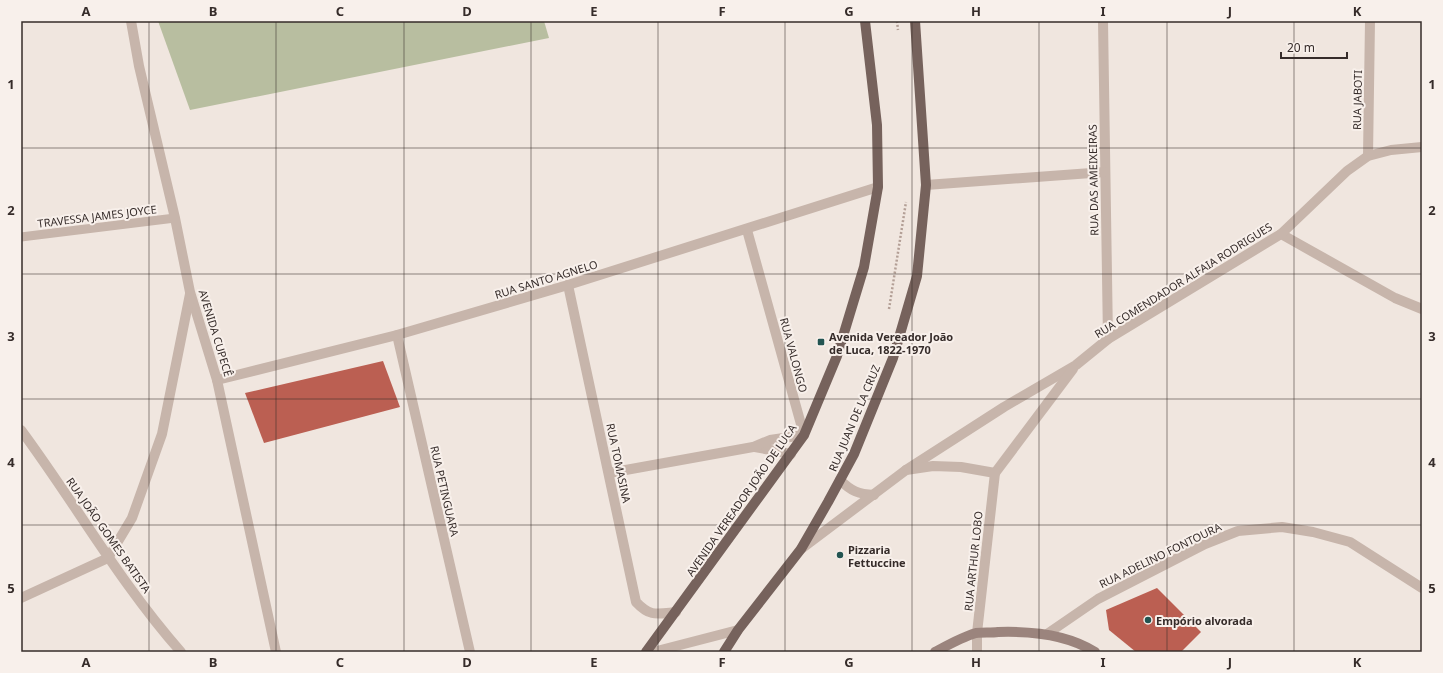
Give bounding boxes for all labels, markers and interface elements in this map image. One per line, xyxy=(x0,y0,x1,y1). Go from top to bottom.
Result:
text: A xyxy=(82,2,91,20)
text: B xyxy=(209,2,217,20)
text: C xyxy=(336,2,344,20)
text: D xyxy=(462,2,472,20)
text: E xyxy=(590,2,598,20)
text: F xyxy=(718,2,726,20)
text: G xyxy=(844,2,854,20)
text: H xyxy=(971,2,981,20)
text: I xyxy=(1100,2,1106,20)
text: J xyxy=(1227,2,1232,20)
text: K xyxy=(1353,2,1362,20)
scale bar xyxy=(1281,34,1347,60)
text: 20 m xyxy=(1287,39,1315,56)
street label: RUA JABOTI xyxy=(1349,70,1365,130)
text: 1 xyxy=(7,75,15,93)
text: 1 xyxy=(1428,75,1436,93)
street label: RUA DAS AMEIXEIRAS xyxy=(1085,124,1101,236)
text: 2 xyxy=(7,201,15,219)
street label: TRAVESSA JAMES JOYCE xyxy=(37,201,157,231)
text: 2 xyxy=(1428,201,1436,219)
street label: RUA COMENDADOR ALFAIA RODRIGUES xyxy=(1091,219,1275,341)
street label: RUA SANTO AGNELO xyxy=(493,256,599,302)
street label: AVENIDA CUPECÊ xyxy=(196,288,236,378)
street label: RUA VALONGO xyxy=(777,316,811,394)
text: 3 xyxy=(7,327,15,345)
text: 3 xyxy=(1428,327,1436,345)
place label: Avenida Vereador João de Luca, 1822-1970 xyxy=(829,329,953,357)
marker: Avenida Vereador João de Luca, 1822-1970 xyxy=(816,337,826,347)
street label: RUA JUAN DE LA CRUZ xyxy=(825,362,883,474)
street label: AVENIDA VEREADOR JOÃO DE LUCA xyxy=(683,420,800,579)
street label: RUA TOMASINA xyxy=(603,422,635,505)
street label: RUA PETINGUARA xyxy=(427,444,463,539)
text: 4 xyxy=(7,453,15,471)
text: 4 xyxy=(1428,453,1436,471)
street label: RUA JOÃO GOMES BATISTA xyxy=(63,474,155,596)
street label: RUA ARTHUR LOBO xyxy=(960,510,986,612)
street label: RUA ADELINO FONTOURA xyxy=(1096,518,1224,591)
place label: Pizzaria Fettuccine xyxy=(848,542,906,570)
marker: Pizzaria Fettuccine xyxy=(835,550,845,560)
text: 5 xyxy=(7,579,15,597)
text: 5 xyxy=(1428,579,1436,597)
place label: Empório alvorada xyxy=(1156,613,1253,628)
marker: Empório alvorada xyxy=(1143,615,1153,625)
text: A xyxy=(82,653,91,671)
text: B xyxy=(209,653,217,671)
text: C xyxy=(336,653,344,671)
text: D xyxy=(462,653,472,671)
text: E xyxy=(590,653,598,671)
text: F xyxy=(718,653,726,671)
text: G xyxy=(844,653,854,671)
text: H xyxy=(971,653,981,671)
text: I xyxy=(1100,653,1106,671)
text: J xyxy=(1227,653,1232,671)
text: K xyxy=(1353,653,1362,671)

